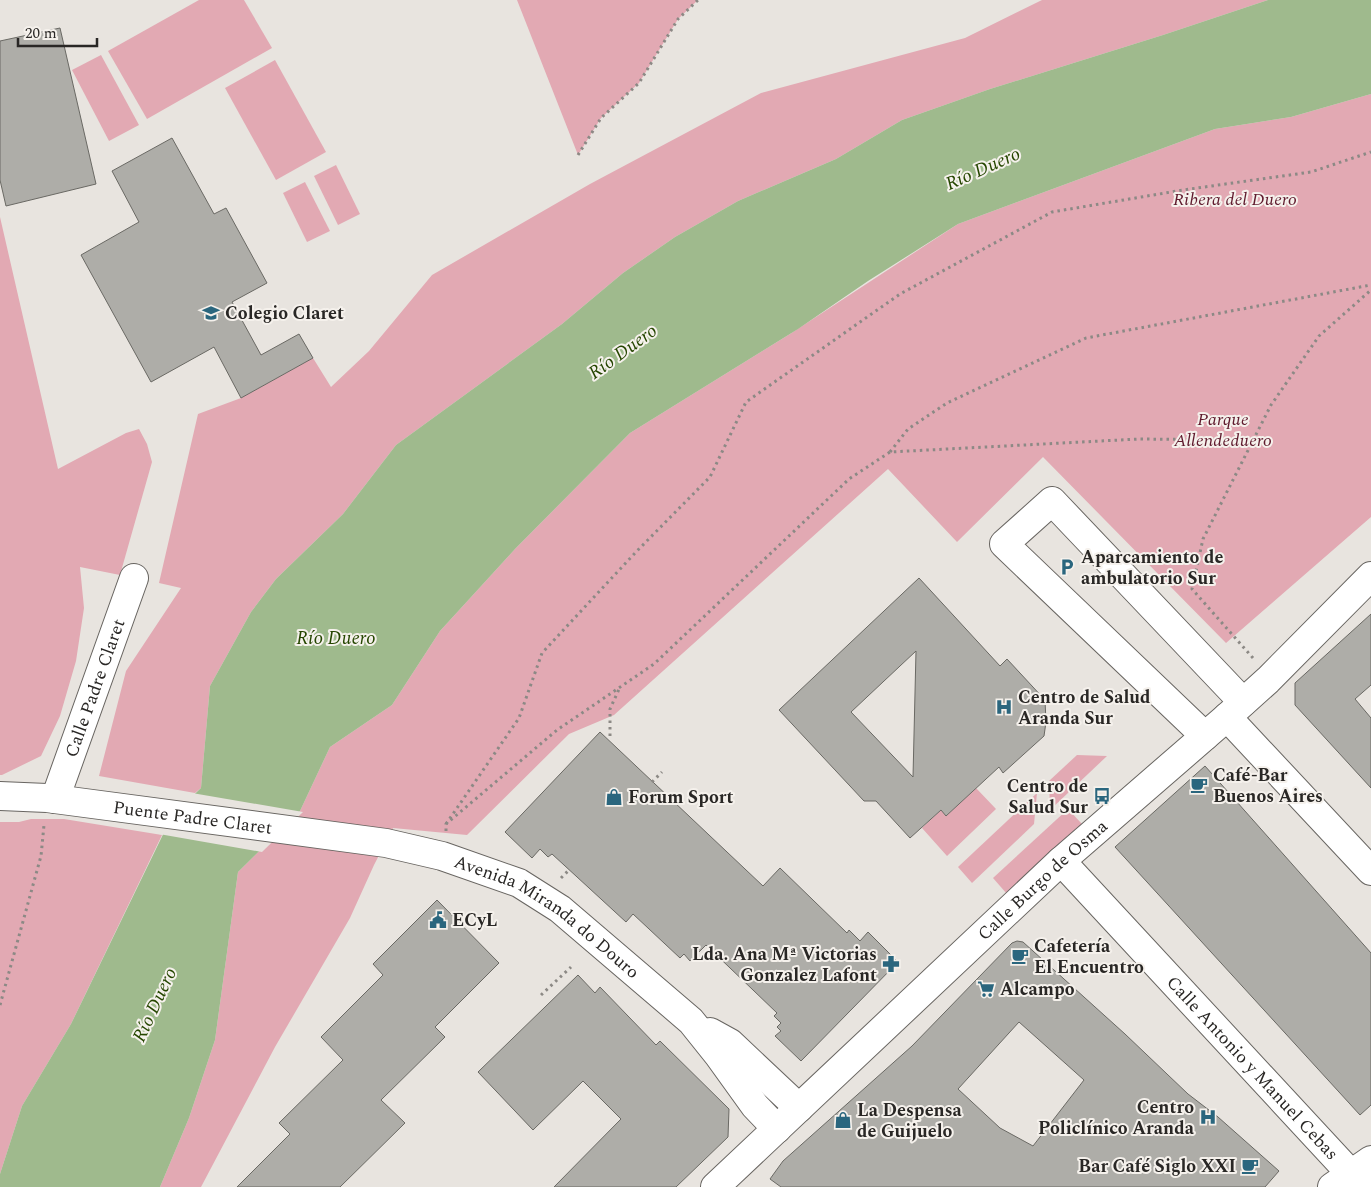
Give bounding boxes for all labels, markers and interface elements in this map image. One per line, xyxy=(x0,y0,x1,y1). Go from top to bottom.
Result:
scale bar xyxy=(18,15,96,47)
text: 20 m xyxy=(25,22,57,45)
water label: Río Duero xyxy=(941,140,1025,198)
park label: Ribera del Duero xyxy=(1173,186,1297,213)
place label: Colegio Claret xyxy=(225,300,344,327)
school or university icon: Colegio Claret xyxy=(201,303,221,323)
water label: Río Duero xyxy=(582,317,664,387)
park label: Parque Allendeduero xyxy=(1173,406,1272,454)
place label: Aparcamiento de ambulatorio Sur xyxy=(1081,544,1223,592)
parking icon: Aparcamiento de ambulatorio Sur xyxy=(1057,557,1077,577)
street label: Calle Padre Claret xyxy=(58,615,132,761)
water label: Río Duero xyxy=(296,624,376,653)
place label: Centro de Salud Aranda Sur xyxy=(1018,684,1151,732)
hospital icon: Centro de Salud Aranda Sur xyxy=(994,697,1014,717)
place label: Café-Bar Buenos Aires xyxy=(1213,762,1323,810)
place label: Centro de Salud Sur xyxy=(1007,773,1088,821)
cafe icon: Café-Bar Buenos Aires xyxy=(1189,775,1209,795)
place label: Forum Sport xyxy=(628,784,734,811)
bus stop icon: Centro de Salud Sur xyxy=(1092,786,1112,806)
shop icon: Forum Sport xyxy=(604,787,624,807)
street label: Puente Padre Claret xyxy=(111,793,274,841)
street label: Calle Burgo de Osma xyxy=(971,813,1114,947)
street label: Avenida Miranda do Douro xyxy=(451,848,646,985)
place label: ECyL xyxy=(452,907,497,934)
public building icon: ECyL xyxy=(428,910,448,930)
place label: Cafetería El Encuentro xyxy=(1034,933,1144,981)
place label: Lda. Ana Mª Victorias Gonzalez Lafont xyxy=(692,941,877,989)
cafe icon: Cafetería El Encuentro xyxy=(1010,946,1030,966)
pharmacy icon: Lda. Ana Mª Victorias Gonzalez Lafont xyxy=(881,954,901,974)
water label: Río Duero xyxy=(125,963,185,1047)
street label: Calle Antonio y Manuel Cebas xyxy=(1160,970,1345,1166)
place label: Alcampo xyxy=(1000,976,1075,1003)
supermarket icon: Alcampo xyxy=(976,979,996,999)
place label: Centro Policlínico Aranda xyxy=(1038,1094,1195,1142)
place label: La Despensa de Guijuelo xyxy=(857,1097,963,1145)
hospital icon: Centro Policlínico Aranda xyxy=(1198,1107,1218,1127)
shop icon: La Despensa de Guijuelo xyxy=(833,1110,853,1130)
place label: Bar Café Siglo XXI xyxy=(1078,1153,1236,1180)
cafe icon: Bar Café Siglo XXI xyxy=(1240,1156,1260,1176)

